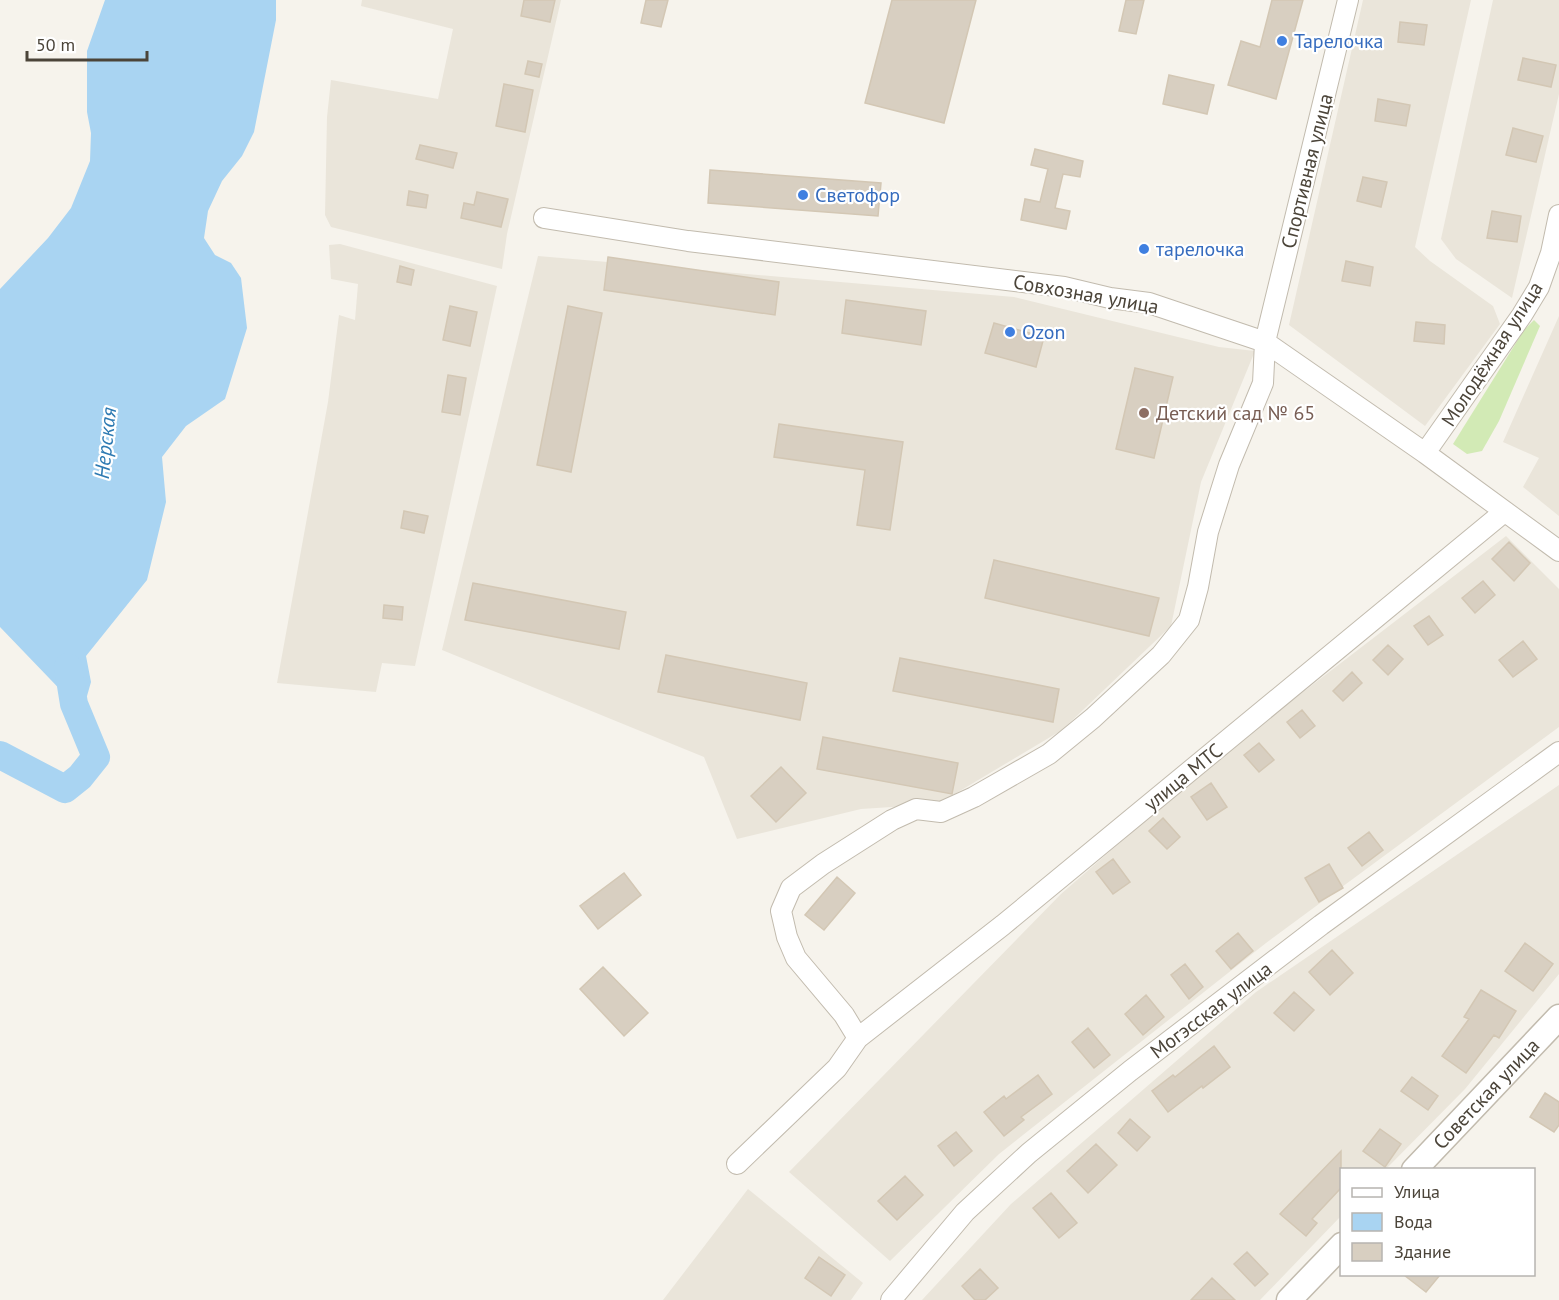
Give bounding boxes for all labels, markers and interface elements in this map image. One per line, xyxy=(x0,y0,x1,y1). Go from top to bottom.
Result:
scale bar xyxy=(27,24,147,62)
place label: Тарелочка xyxy=(1294,28,1383,54)
text: 50 m xyxy=(36,33,75,56)
marker: Тарелочка xyxy=(1275,34,1289,48)
street label: Спортивная улица xyxy=(1275,91,1339,251)
place label: Светофор xyxy=(815,182,900,208)
marker: Светофор xyxy=(796,188,810,202)
place label: тарелочка xyxy=(1156,236,1244,262)
marker: тарелочка xyxy=(1137,242,1151,256)
street label: Совхозная улица xyxy=(1011,268,1161,320)
street label: Молодёжная улица xyxy=(1435,277,1549,431)
place label: Ozon xyxy=(1022,319,1066,345)
marker: Ozon xyxy=(1003,325,1017,339)
place label: Детский сад № 65 xyxy=(1156,400,1315,426)
water label: Нерская xyxy=(88,406,122,480)
marker: Детский сад № 65 xyxy=(1137,406,1151,420)
street label: улица МТС xyxy=(1138,737,1228,817)
street label: Могэсская улица xyxy=(1145,956,1277,1064)
street label: Советская улица xyxy=(1427,1033,1545,1155)
legend xyxy=(1340,1168,1535,1276)
text: Улица xyxy=(1394,1180,1440,1203)
text: Вода xyxy=(1394,1210,1433,1233)
text: Здание xyxy=(1394,1240,1451,1263)

